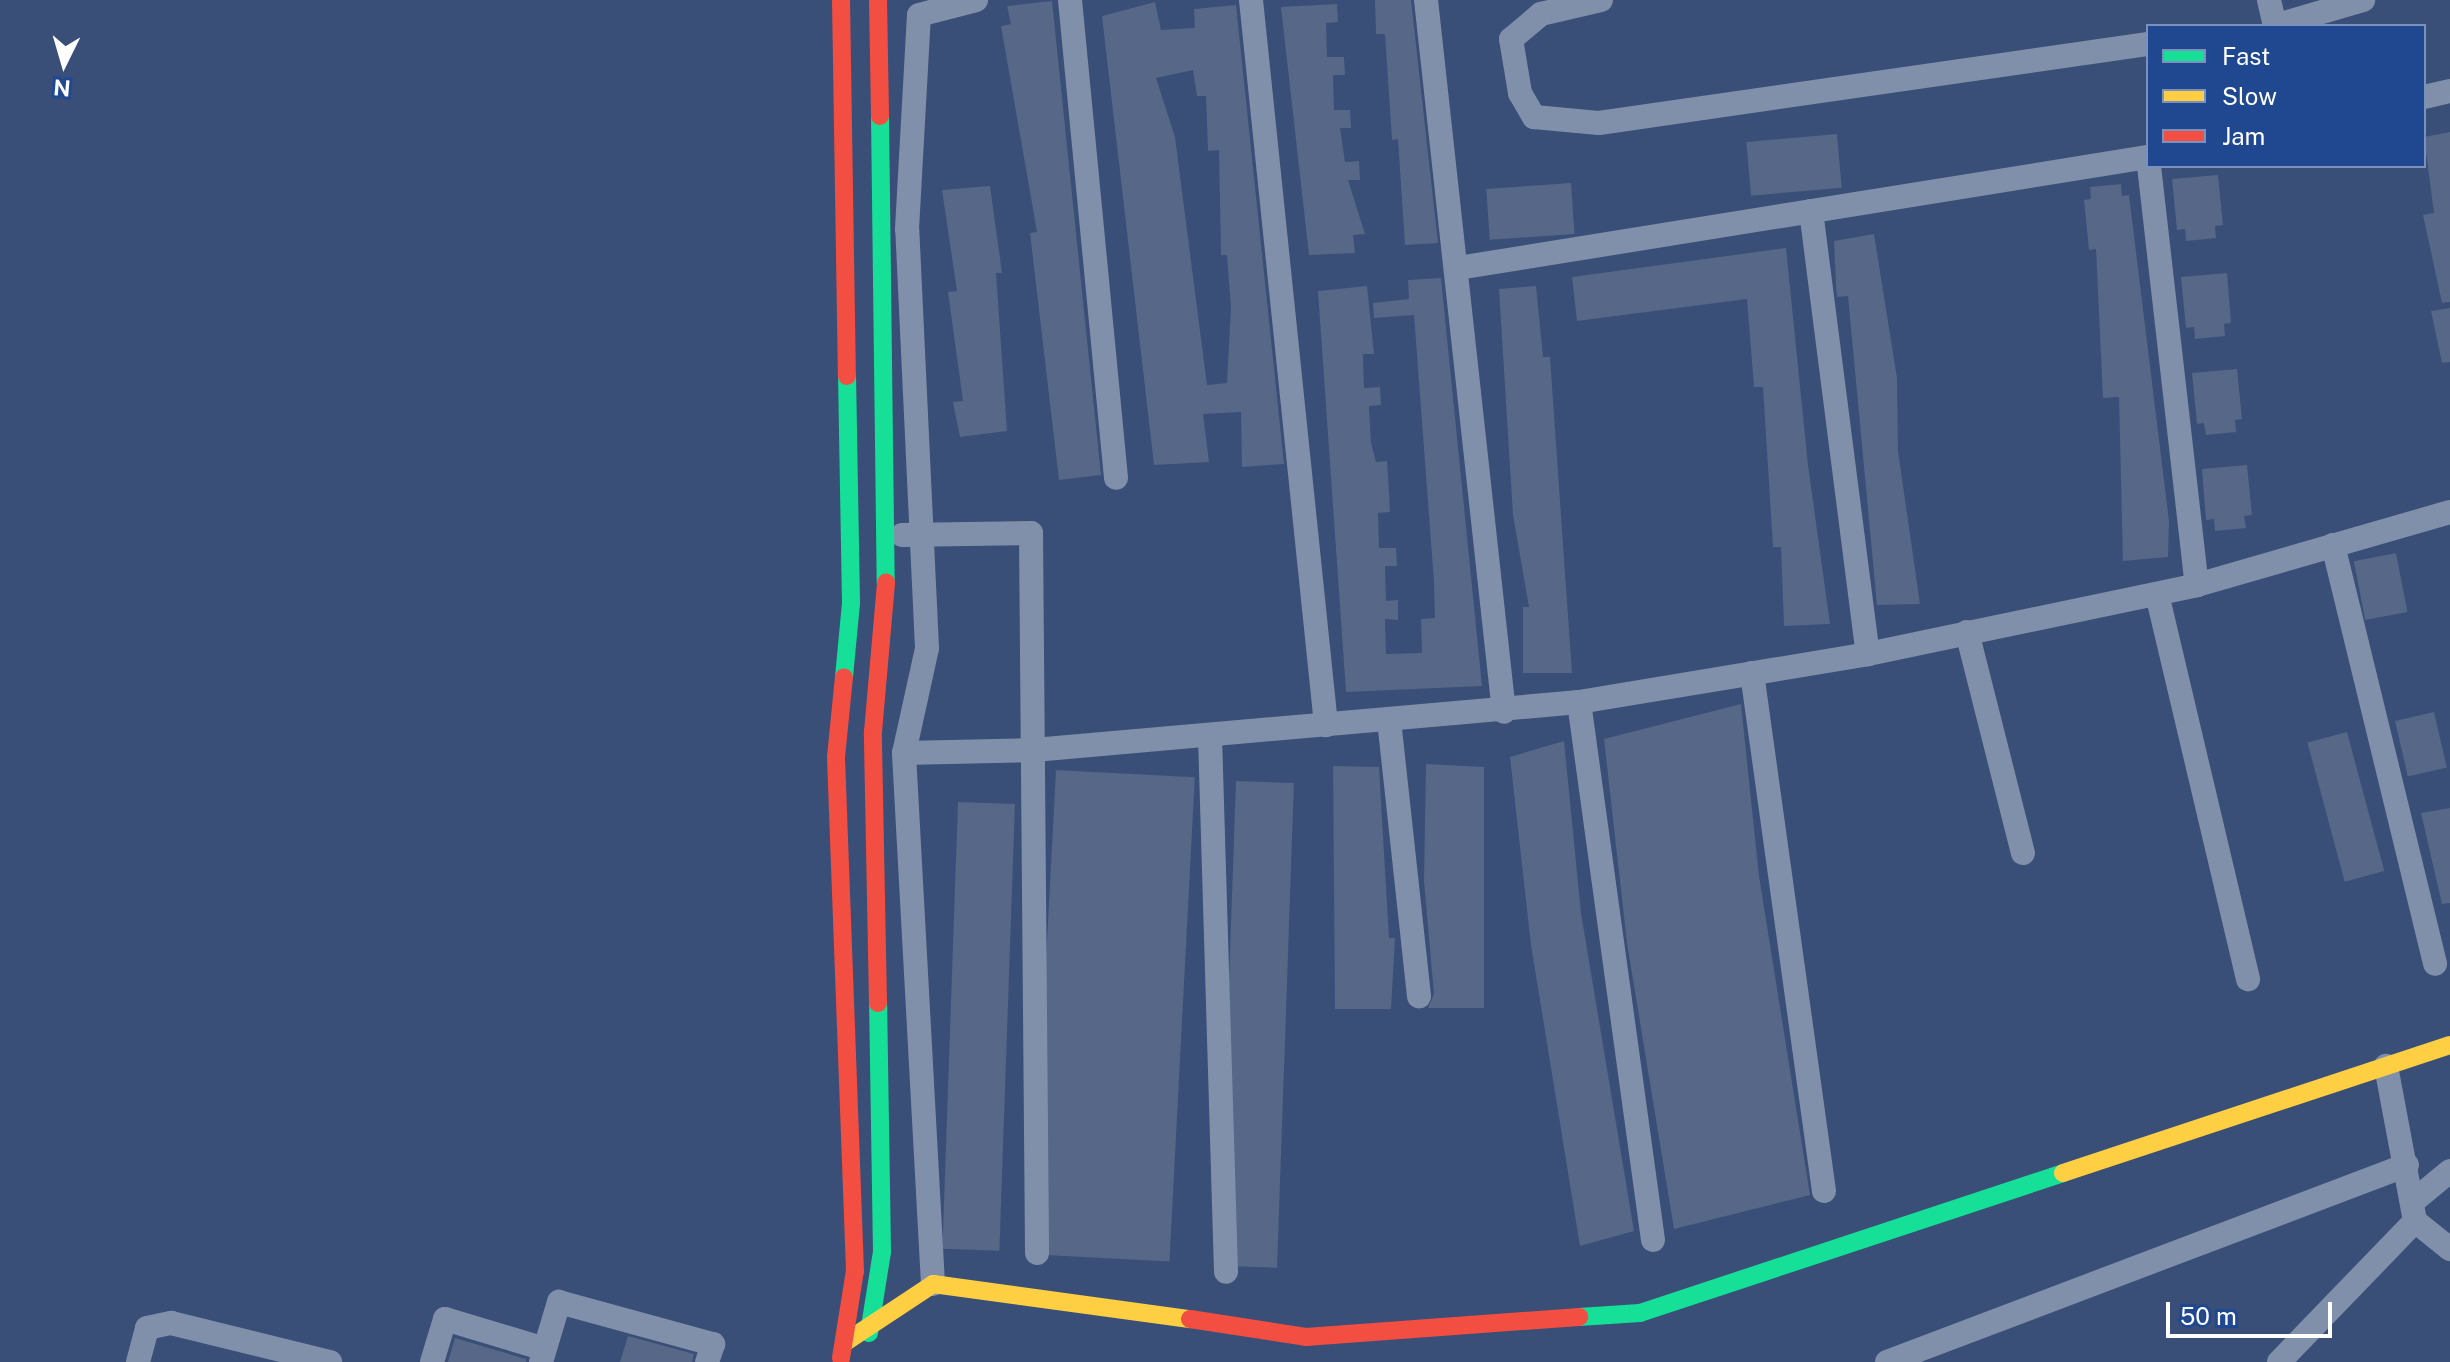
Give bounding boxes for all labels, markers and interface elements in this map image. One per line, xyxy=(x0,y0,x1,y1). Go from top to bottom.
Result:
north arrow xyxy=(24,24,104,104)
legend xyxy=(2146,24,2426,168)
text: Fast xyxy=(2222,42,2270,70)
text: N xyxy=(52,74,72,102)
text: Slow xyxy=(2222,82,2277,110)
text: Jam xyxy=(2222,122,2265,150)
scale bar xyxy=(2170,1286,2336,1336)
text: 50 m xyxy=(2180,1302,2237,1330)

